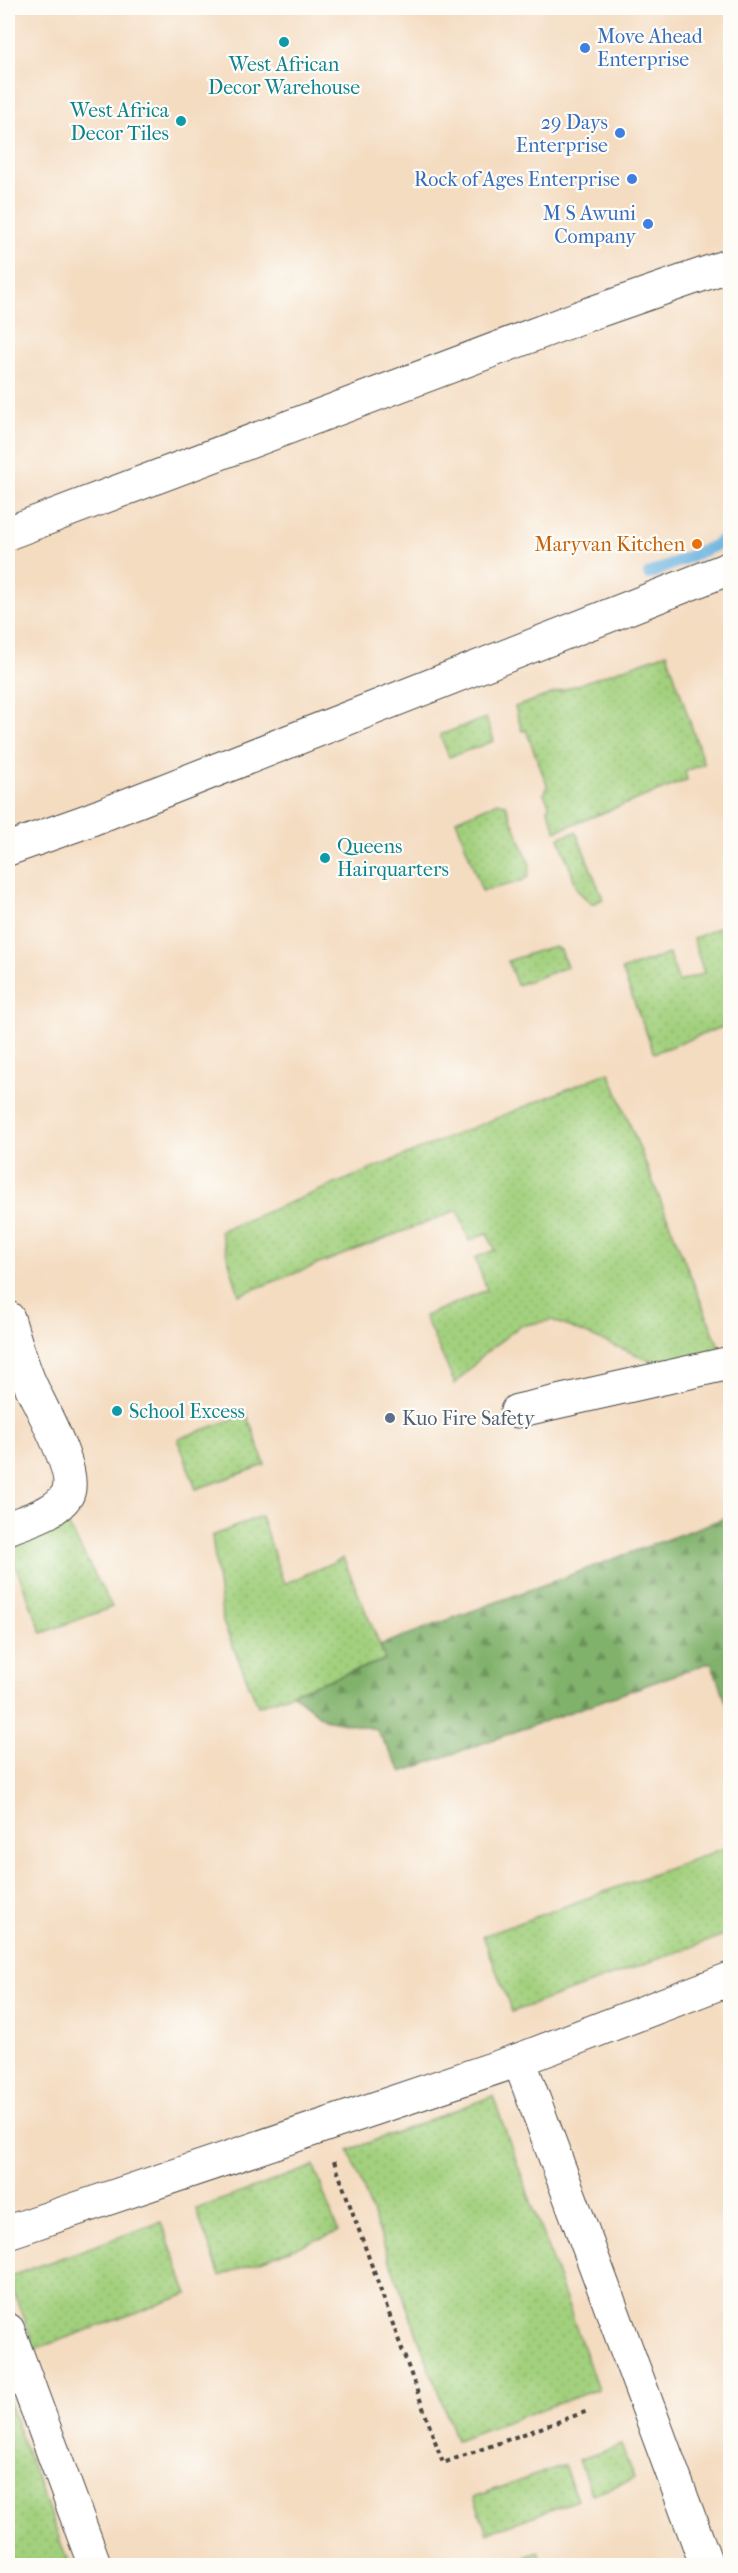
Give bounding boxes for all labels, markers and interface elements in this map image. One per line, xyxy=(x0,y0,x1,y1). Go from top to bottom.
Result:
place label: Move Ahead Enterprise xyxy=(597,25,704,71)
marker: West African Decor Warehouse xyxy=(277,35,291,49)
marker: Move Ahead Enterprise xyxy=(578,41,592,55)
place label: West African Decor Warehouse xyxy=(208,53,360,99)
place label: West Africa Decor Tiles xyxy=(69,99,170,145)
place label: 29 Days Enterprise xyxy=(516,111,608,157)
marker: West Africa Decor Tiles xyxy=(174,114,188,128)
marker: 29 Days Enterprise xyxy=(613,126,627,140)
place label: Rock of Ages Enterprise xyxy=(414,168,620,191)
marker: Rock of Ages Enterprise xyxy=(625,172,639,186)
place label: M S Awuni Company xyxy=(543,202,637,248)
marker: M S Awuni Company xyxy=(641,217,655,231)
place label: Maryvan Kitchen xyxy=(534,533,685,556)
marker: Maryvan Kitchen xyxy=(690,537,704,551)
place label: Queens Hairquarters xyxy=(337,835,449,881)
marker: Queens Hairquarters xyxy=(318,851,332,865)
place label: School Excess xyxy=(129,1400,245,1423)
marker: School Excess xyxy=(110,1404,124,1418)
place label: Kuo Fire Safety xyxy=(402,1407,536,1430)
marker: Kuo Fire Safety xyxy=(383,1411,397,1425)

